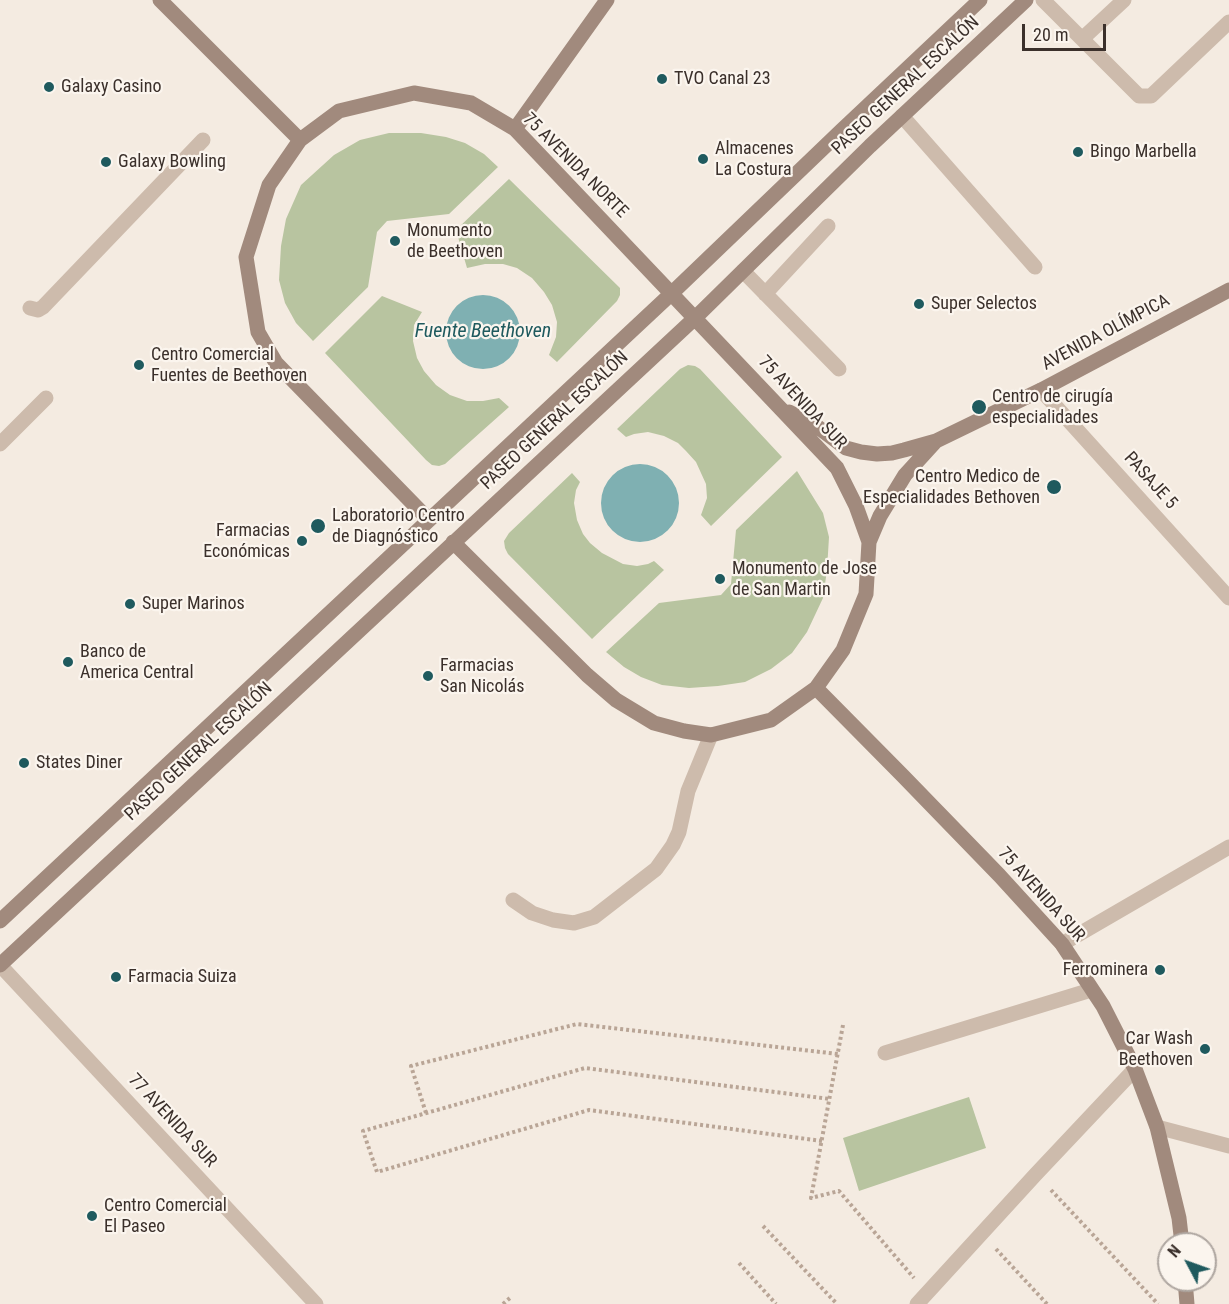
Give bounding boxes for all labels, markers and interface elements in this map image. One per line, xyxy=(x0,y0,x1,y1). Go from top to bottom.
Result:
street label: PASEO GENERAL ESCALÓN xyxy=(828,12,984,160)
scale bar xyxy=(1025,12,1109,50)
text: 20 m xyxy=(1033,24,1068,45)
place label: TVO Canal 23 xyxy=(674,68,771,90)
marker: TVO Canal 23 xyxy=(655,72,669,86)
place label: Galaxy Casino xyxy=(61,76,161,98)
marker: Galaxy Casino xyxy=(42,80,56,94)
street label: 75 AVENIDA NORTE xyxy=(518,109,632,223)
place label: Almacenes La Costura xyxy=(715,138,794,180)
place label: Bingo Marbella xyxy=(1090,141,1197,163)
marker: Bingo Marbella xyxy=(1071,145,1085,159)
place label: Galaxy Bowling xyxy=(118,151,226,173)
marker: Almacenes La Costura xyxy=(696,152,710,166)
marker: Galaxy Bowling xyxy=(99,155,113,169)
place label: Monumento de Beethoven xyxy=(407,220,503,262)
marker: Monumento de Beethoven xyxy=(388,234,402,248)
street label: AVENIDA OLÍMPICA xyxy=(1038,290,1174,376)
place label: Super Selectos xyxy=(931,293,1037,315)
marker: Super Selectos xyxy=(912,297,926,311)
water label: Fuente Beethoven xyxy=(415,320,551,344)
place label: Centro Comercial Fuentes de Beethoven xyxy=(151,344,307,386)
street label: PASEO GENERAL ESCALÓN xyxy=(477,347,633,495)
street label: 75 AVENIDA SUR xyxy=(753,352,851,454)
marker: Centro Comercial Fuentes de Beethoven xyxy=(132,358,146,372)
place label: Centro de cirugía especialidades xyxy=(992,386,1113,428)
marker: Centro de cirugía especialidades xyxy=(970,398,988,416)
street label: PASAJE 5 xyxy=(1119,448,1181,514)
place label: Centro Medico de Especialidades Bethoven xyxy=(863,466,1040,508)
marker: Centro Medico de Especialidades Bethoven xyxy=(1045,478,1063,496)
place label: Laboratorio Centro de Diagnóstico xyxy=(332,505,465,548)
marker: Laboratorio Centro de Diagnóstico xyxy=(309,517,327,535)
place label: Farmacias Económicas xyxy=(203,520,290,562)
marker: Farmacias Económicas xyxy=(295,534,309,548)
place label: Monumento de Jose de San Martin xyxy=(732,558,877,600)
marker: Monumento de Jose de San Martin xyxy=(713,572,727,586)
place label: Super Marinos xyxy=(142,593,245,615)
marker: Super Marinos xyxy=(123,597,137,611)
place label: Banco de America Central xyxy=(80,641,194,684)
marker: Banco de America Central xyxy=(61,655,75,669)
place label: Farmacias San Nicolás xyxy=(440,655,524,698)
marker: Farmacias San Nicolás xyxy=(421,669,435,683)
street label: PASEO GENERAL ESCALÓN xyxy=(121,678,277,826)
place label: States Diner xyxy=(36,752,122,774)
marker: States Diner xyxy=(17,756,31,770)
street label: 75 AVENIDA SUR xyxy=(993,843,1089,947)
place label: Ferrominera xyxy=(1063,959,1148,981)
marker: Ferrominera xyxy=(1153,963,1167,977)
place label: Farmacia Suiza xyxy=(128,966,237,988)
marker: Farmacia Suiza xyxy=(109,970,123,984)
place label: Car Wash Beethoven xyxy=(1119,1028,1193,1070)
marker: Car Wash Beethoven xyxy=(1198,1042,1212,1056)
street label: 77 AVENIDA SUR xyxy=(123,1070,221,1172)
place label: Centro Comercial El Paseo xyxy=(104,1195,227,1238)
marker: Centro Comercial El Paseo xyxy=(85,1209,99,1223)
north arrow xyxy=(1157,1232,1217,1292)
text: N xyxy=(1164,1241,1185,1261)

